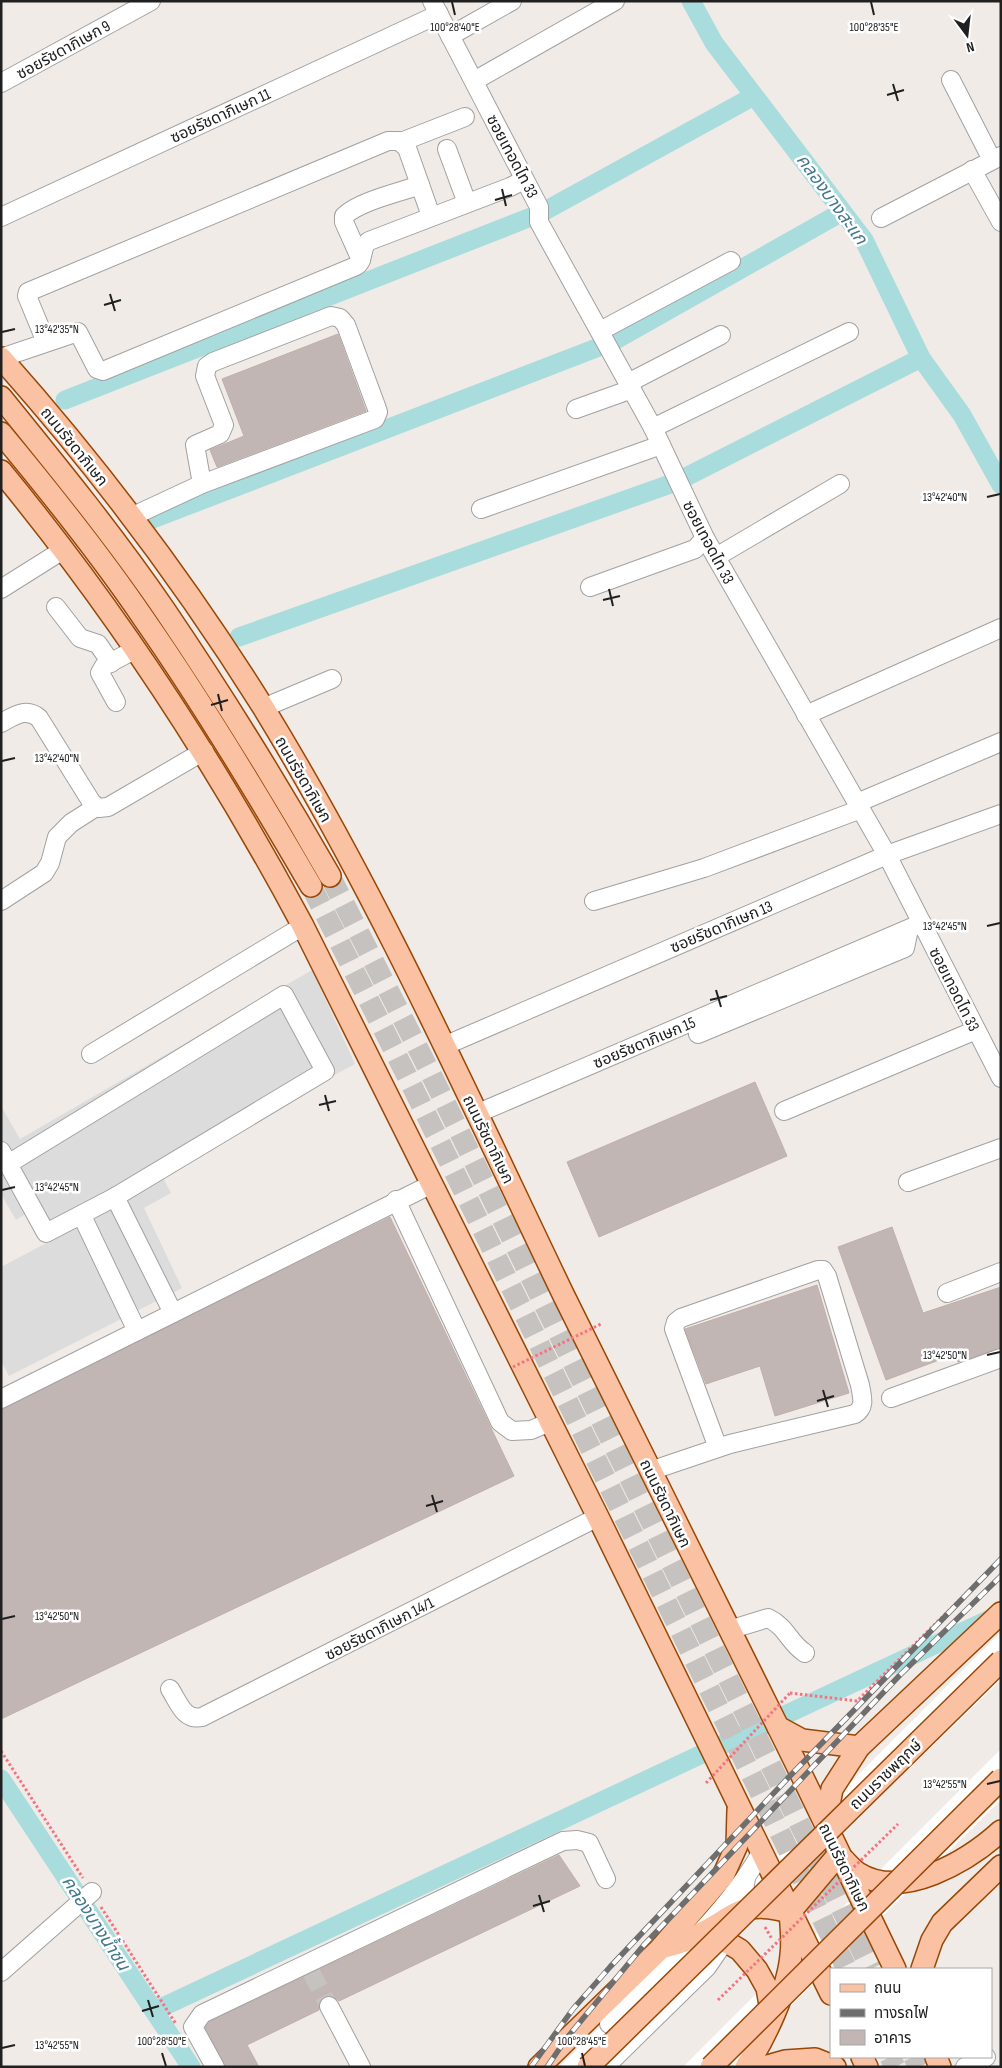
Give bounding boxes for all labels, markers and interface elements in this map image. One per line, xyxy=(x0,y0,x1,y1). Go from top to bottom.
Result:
north arrow xyxy=(942,10,992,60)
street label: ซอยรัชดาภิเษก 9 xyxy=(14,17,114,84)
text: 100°28'40"E xyxy=(430,20,480,35)
text: 100°28'35"E xyxy=(850,20,898,35)
text: N xyxy=(964,38,976,56)
street label: ซอยรัชดาภิเษก 11 xyxy=(168,85,274,148)
street label: ซอยเทอดไท 33 xyxy=(482,112,542,202)
water label: คลองบางสะแก xyxy=(792,150,872,250)
text: 13°42'35"N xyxy=(35,322,79,337)
street label: ถนนรัชดาภิเษก xyxy=(36,404,112,490)
text: 13°42'40"N xyxy=(923,490,967,505)
street label: ซอยเทอดไท 33 xyxy=(678,498,738,588)
street label: ถนนรัชดาภิเษก xyxy=(270,733,335,826)
text: 13°42'40"N xyxy=(35,751,79,766)
street label: ซอยรัชดาภิเษก 13 xyxy=(668,897,776,958)
text: 13°42'45"N xyxy=(923,919,967,934)
street label: ซอยเทอดไท 33 xyxy=(924,945,983,1035)
street label: ซอยรัชดาภิเษก 15 xyxy=(591,1013,699,1073)
street label: ถนนรัชดาภิเษก xyxy=(458,1092,517,1187)
text: 13°42'45"N xyxy=(35,1180,79,1195)
text: 13°42'50"N xyxy=(923,1348,967,1363)
street label: ถนนรัชดาภิเษก xyxy=(635,1456,694,1551)
street label: ซอยรัชดาภิเษก 14/1 xyxy=(322,1594,438,1665)
text: 13°42'50"N xyxy=(35,1609,79,1624)
street label: ถนนราชพฤกษ์ xyxy=(846,1736,926,1814)
text: 13°42'55"N xyxy=(923,1777,967,1792)
street label: ถนนรัชดาภิเษก xyxy=(814,1820,873,1915)
water label: คลองบางน้ำชน xyxy=(57,1870,137,1975)
legend xyxy=(830,1968,992,2058)
text: ถนน xyxy=(874,1979,901,1998)
text: ทางรถไฟ xyxy=(874,2004,928,2023)
text: อาคาร xyxy=(874,2029,911,2048)
text: 100°28'50"E xyxy=(137,2034,187,2049)
text: 100°28'45"E xyxy=(558,2034,606,2049)
text: 13°42'55"N xyxy=(35,2038,79,2053)

